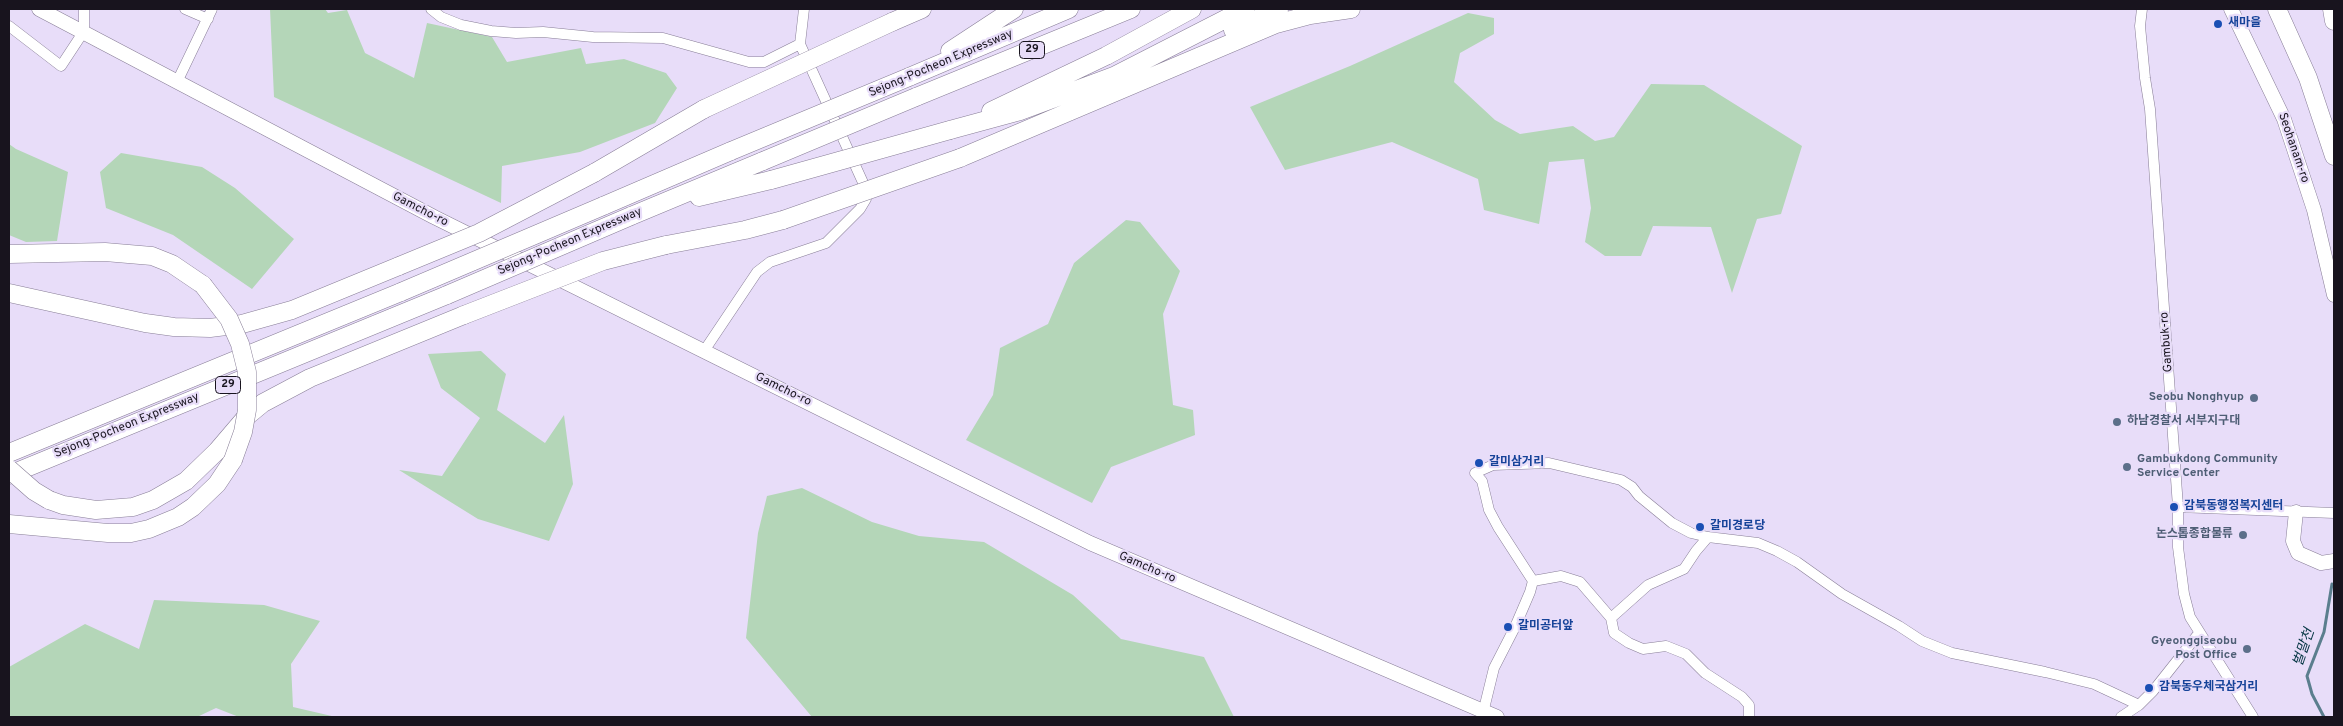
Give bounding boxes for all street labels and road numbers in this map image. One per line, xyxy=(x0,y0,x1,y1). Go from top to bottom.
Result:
street label: Sejong-Pocheon Expressway xyxy=(867,27,1015,101)
road number: 29 xyxy=(1020,42,1044,58)
street label: Seohanam-ro xyxy=(2274,111,2312,185)
street label: Gamcho-ro xyxy=(390,190,450,230)
street label: Sejong-Pocheon Expressway xyxy=(496,205,644,279)
street label: Gambuk-ro xyxy=(2158,311,2176,373)
street label: Gamcho-ro xyxy=(753,370,813,410)
road number: 29 xyxy=(216,376,240,394)
street label: Sejong-Pocheon Expressway xyxy=(52,390,202,462)
street label: Gamcho-ro xyxy=(1116,550,1178,586)

